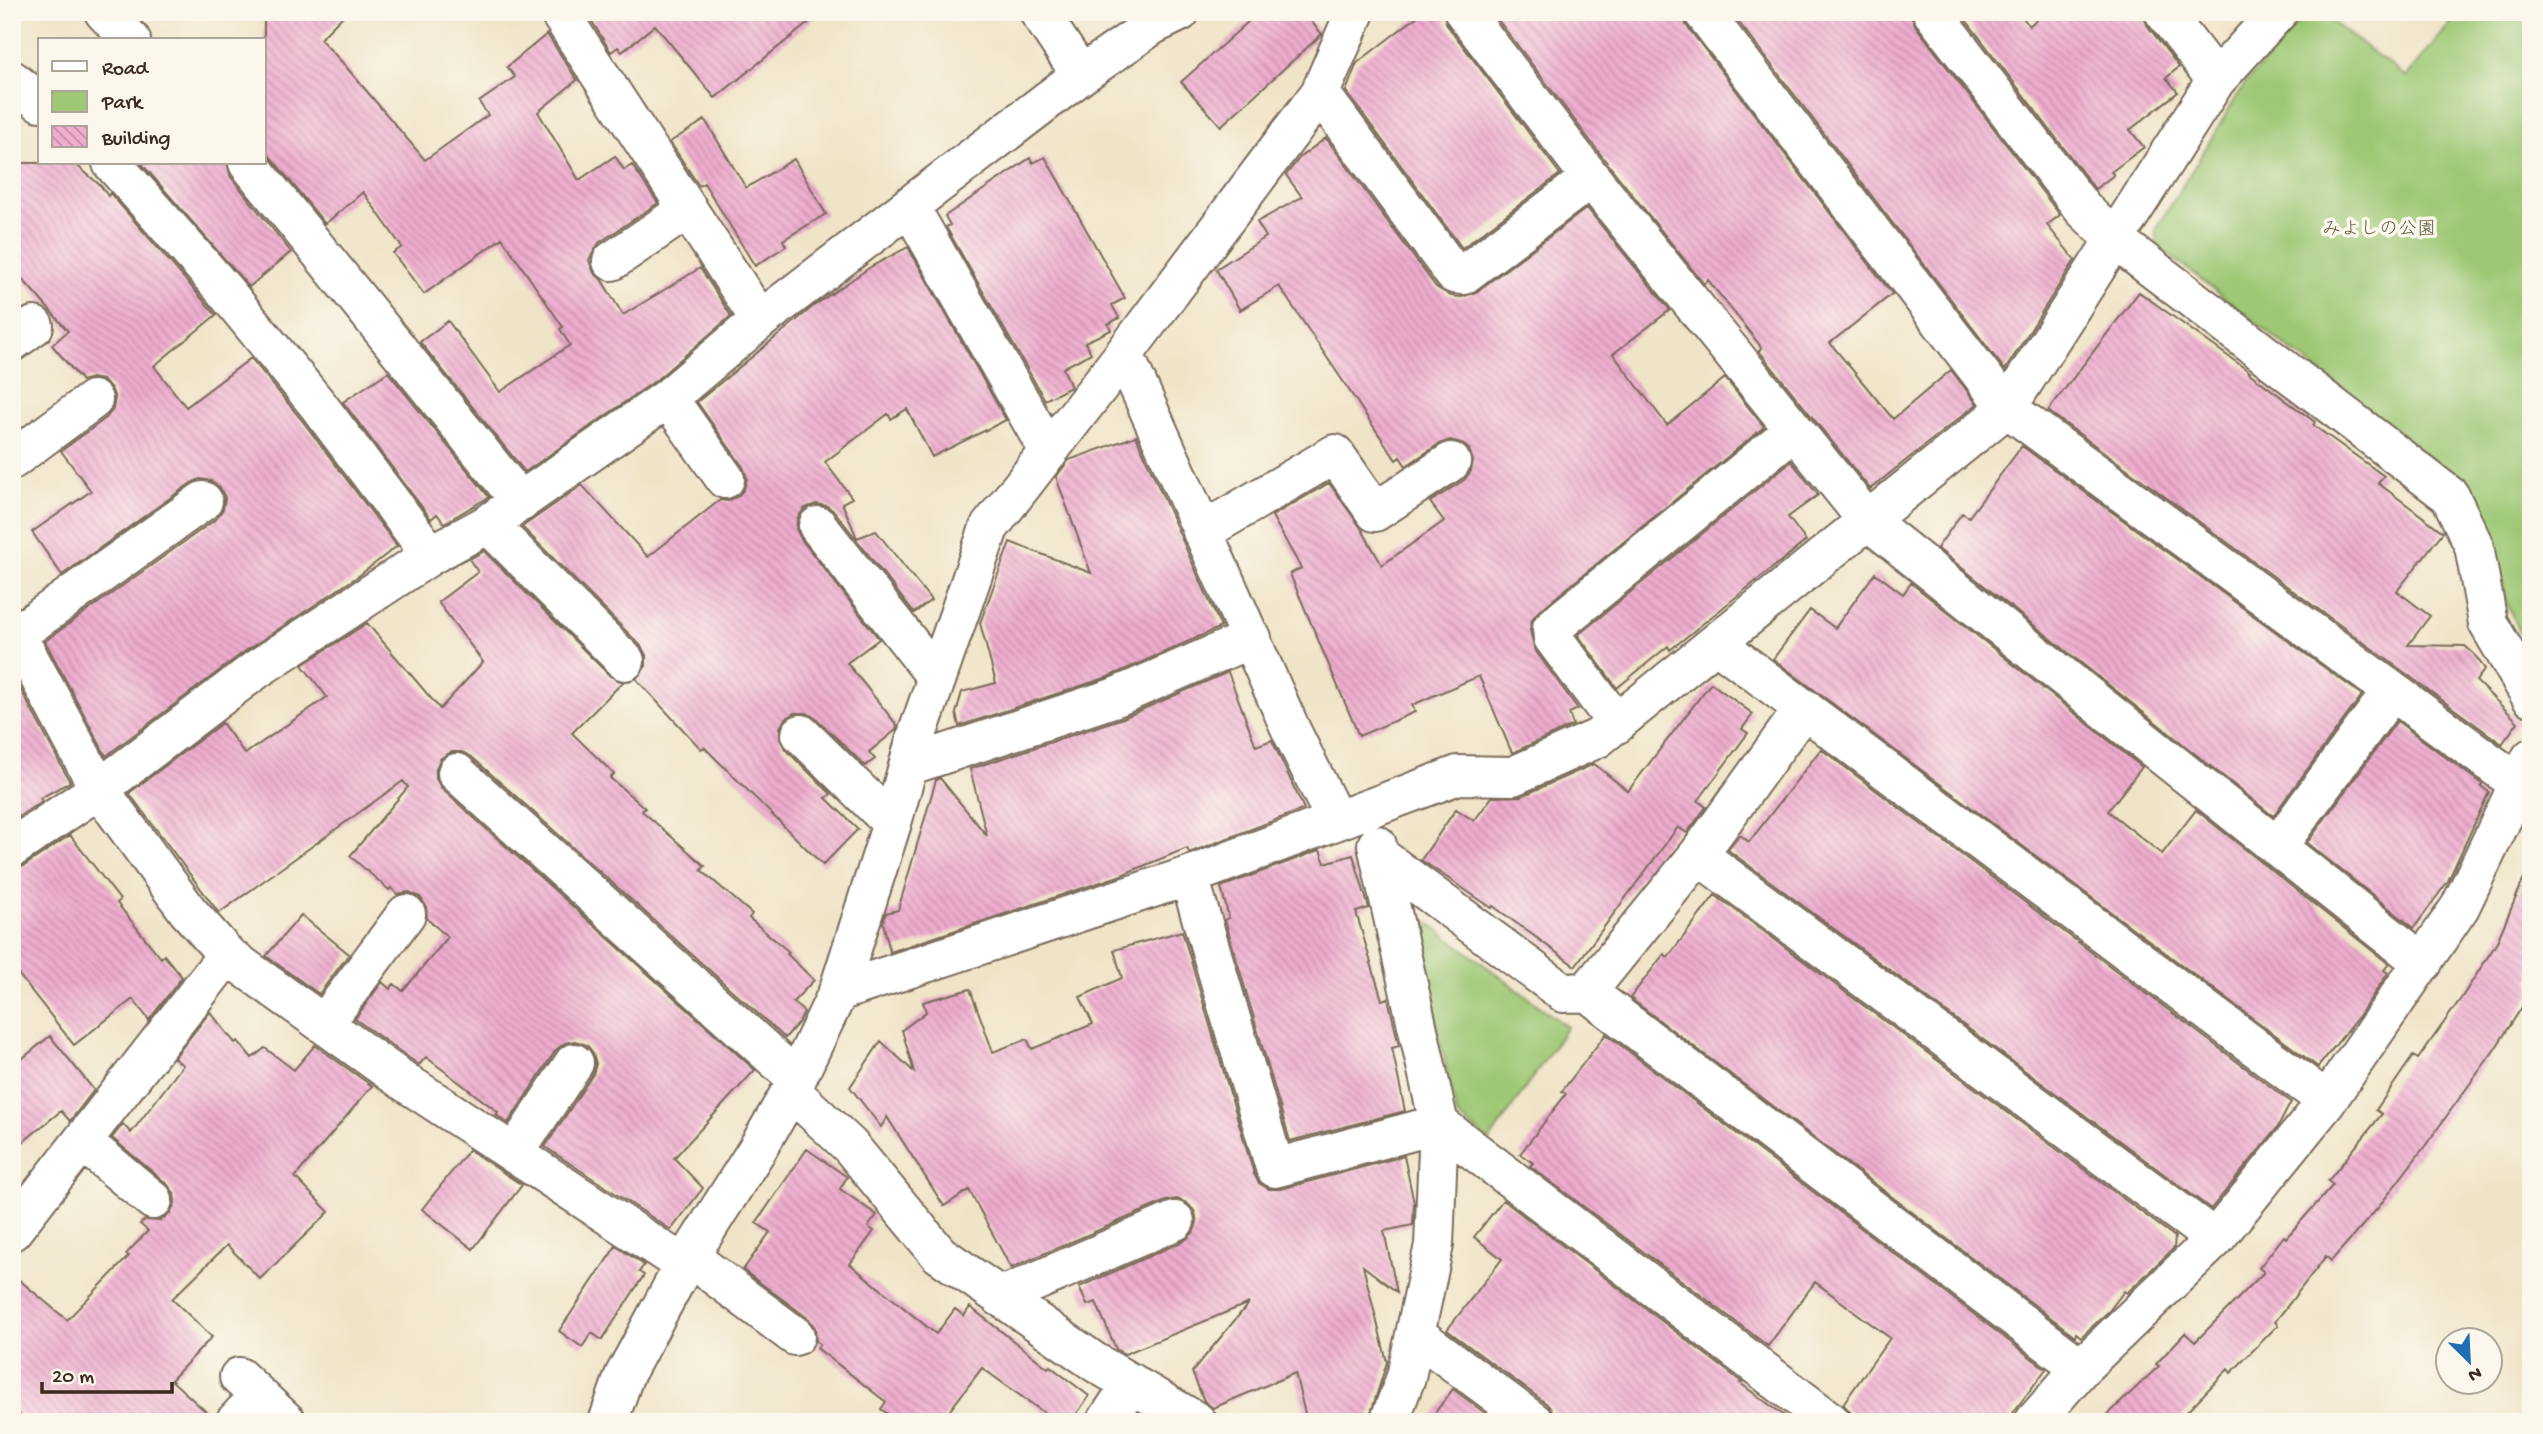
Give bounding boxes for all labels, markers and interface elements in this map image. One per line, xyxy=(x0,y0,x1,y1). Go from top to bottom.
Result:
legend xyxy=(38,38,266,164)
text: Road xyxy=(102,58,150,83)
text: Park xyxy=(101,92,145,117)
text: Building xyxy=(101,128,171,153)
park label: みよしの公園 xyxy=(2322,219,2436,242)
north arrow xyxy=(2434,1326,2504,1396)
scale bar xyxy=(42,1350,172,1394)
text: N xyxy=(2464,1360,2485,1386)
text: 20 m xyxy=(52,1366,94,1391)

